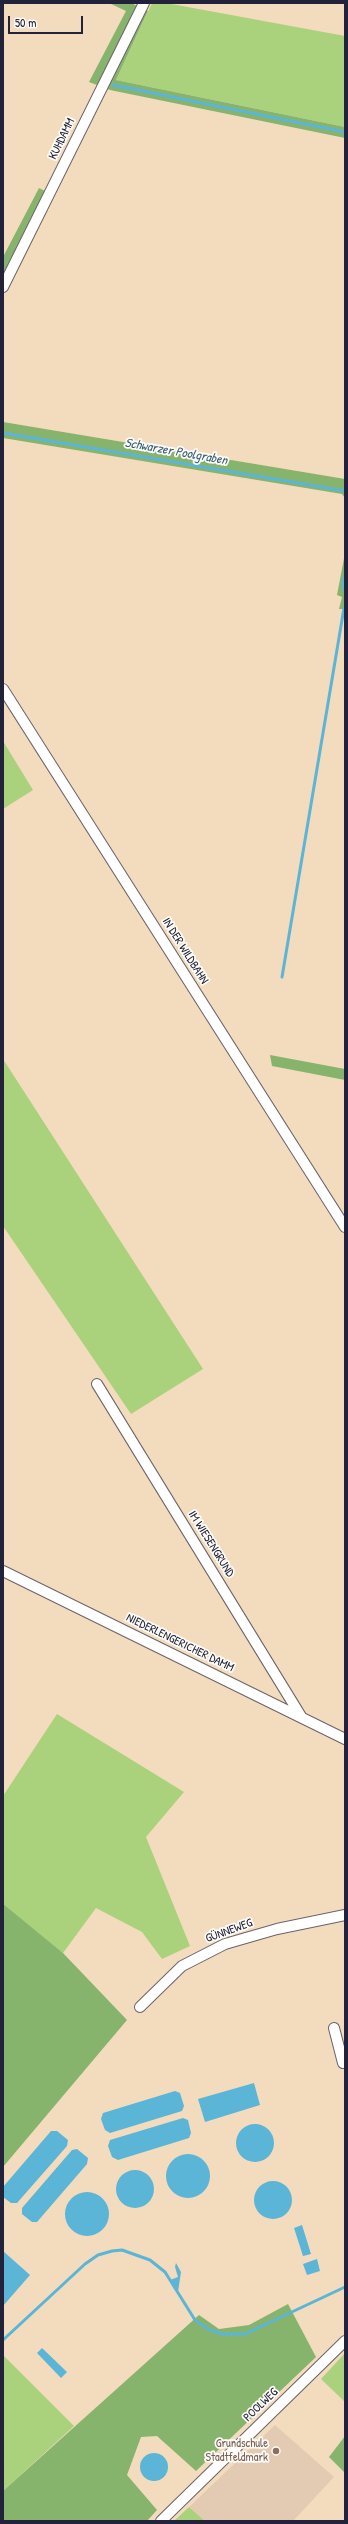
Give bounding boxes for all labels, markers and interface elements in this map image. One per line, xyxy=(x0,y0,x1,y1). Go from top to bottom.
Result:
scale bar xyxy=(10,8,85,34)
text: 50 m xyxy=(15,14,36,31)
street label: KUHDAMM xyxy=(46,116,78,162)
water label: Schwarzer Poolgraben xyxy=(124,435,228,469)
street label: IN DER WILDBAHN xyxy=(159,915,211,987)
street label: IM WIESENGRUND xyxy=(185,1508,237,1580)
street label: NIEDERLENGERICHER DAMM xyxy=(124,1611,236,1675)
street label: GÜNNEWEG xyxy=(204,1916,254,1946)
street label: POOLWEG xyxy=(241,2385,281,2425)
place label: Grundschule Stadtfeldmark xyxy=(205,2437,268,2465)
marker: Grundschule Stadtfeldmark xyxy=(271,2446,281,2456)

